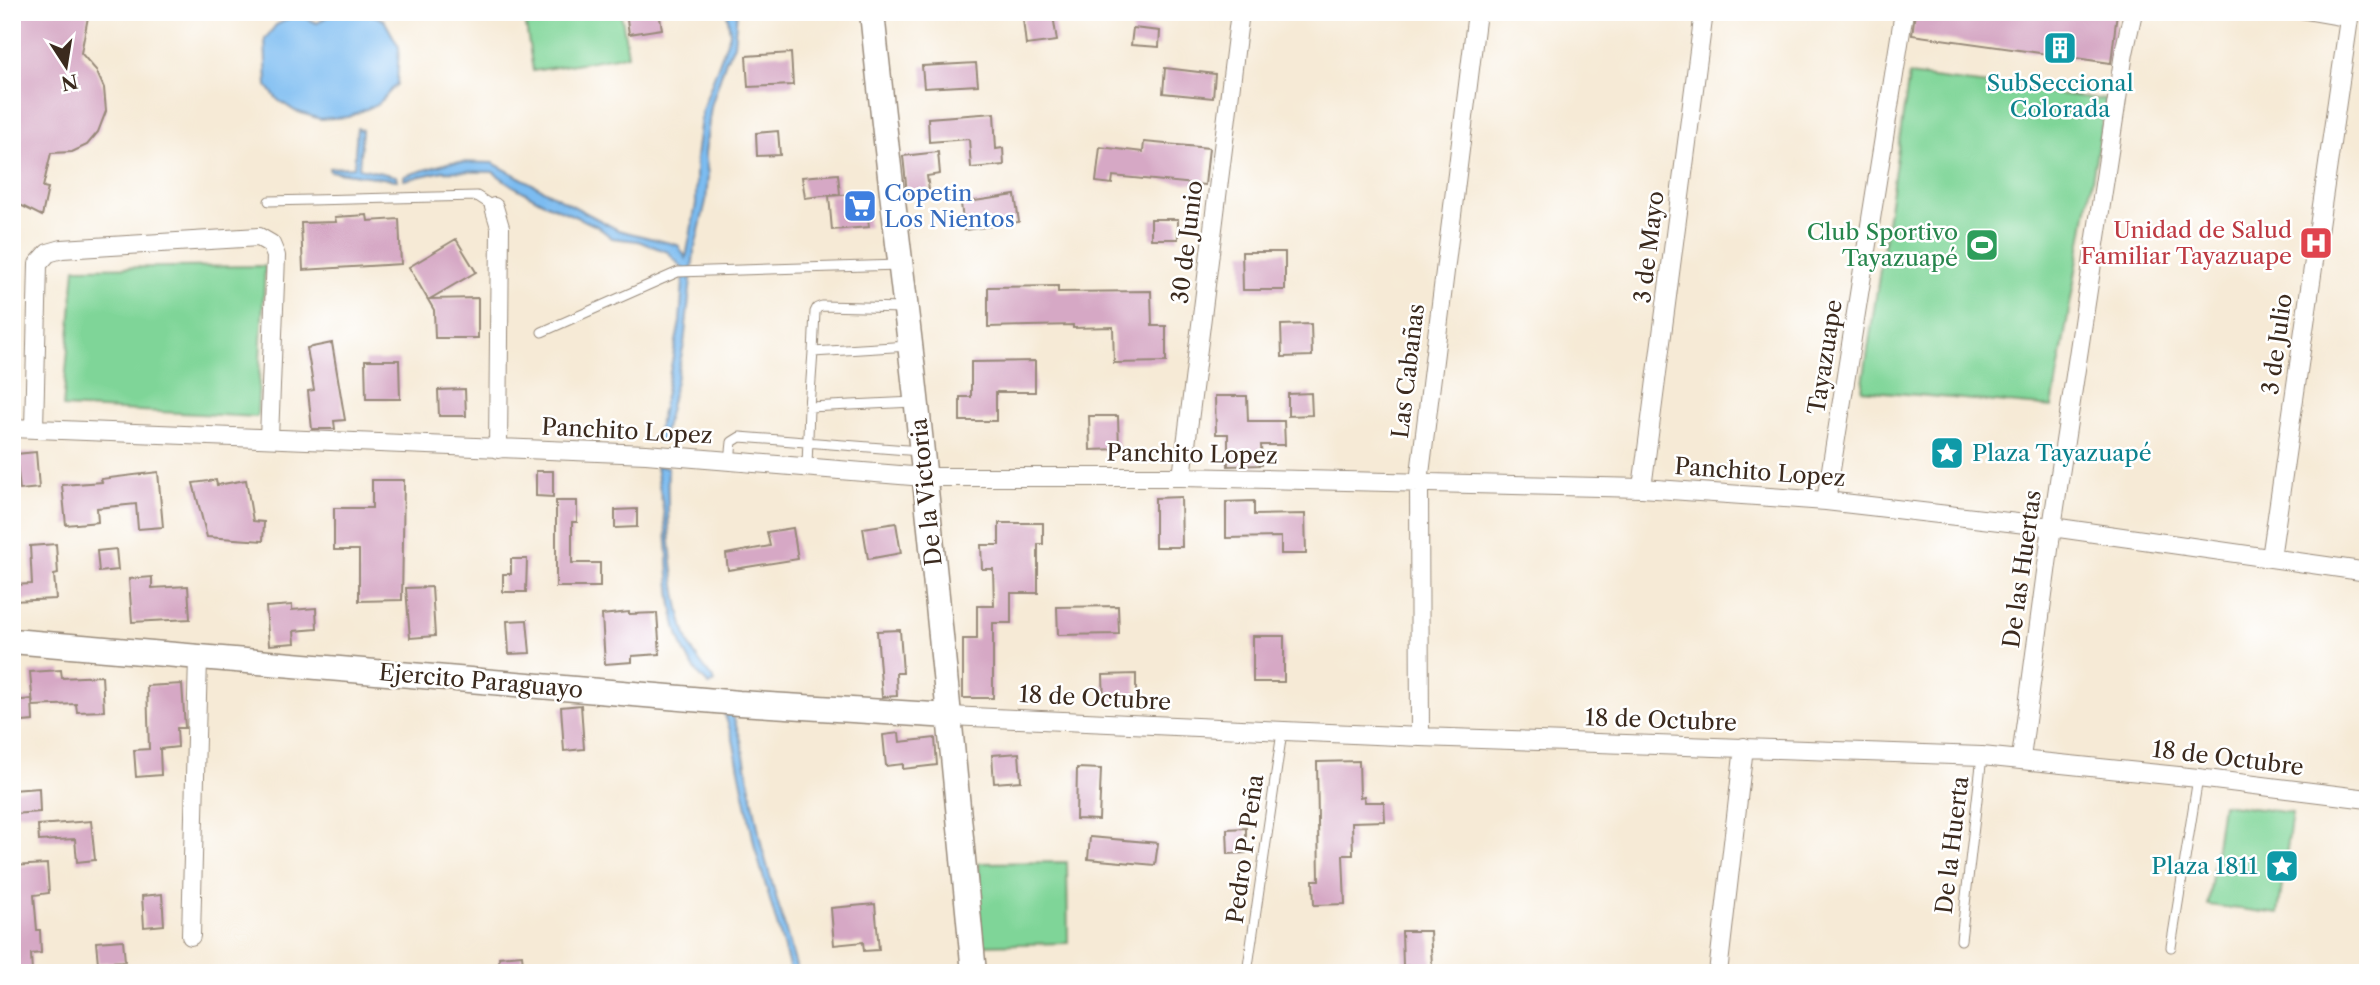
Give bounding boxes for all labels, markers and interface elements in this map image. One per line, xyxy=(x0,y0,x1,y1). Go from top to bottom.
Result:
building icon: SubSeccional Colorada xyxy=(2041,29,2079,67)
north arrow xyxy=(32,32,102,102)
text: N xyxy=(59,69,80,95)
place label: SubSeccional Colorada xyxy=(1986,69,2134,123)
place label: Copetin Los Nientos xyxy=(884,179,1015,233)
street label: 30 de Junio xyxy=(1166,179,1208,305)
supermarket icon: Copetin Los Nientos xyxy=(841,187,879,225)
street label: 3 de Mayo xyxy=(1628,189,1670,305)
place label: Unidad de Salud Familiar Tayazuape xyxy=(2080,216,2292,270)
place label: Club Sportivo Tayazuapé xyxy=(1807,218,1958,272)
hospital icon: Unidad de Salud Familiar Tayazuape xyxy=(2297,224,2335,262)
sports icon: Club Sportivo Tayazuapé xyxy=(1963,226,2001,264)
street label: 3 de Julio xyxy=(2256,292,2298,396)
street label: Tayazuape xyxy=(1802,297,1848,417)
street label: Las Cabañas xyxy=(1386,302,1430,440)
street label: Panchito Lopez xyxy=(541,413,713,449)
street label: De la Victoria xyxy=(904,416,948,567)
place icon: Plaza Tayazuapé xyxy=(1928,434,1966,472)
street label: Panchito Lopez xyxy=(1106,439,1278,469)
place label: Plaza Tayazuapé xyxy=(1972,439,2152,467)
street label: Panchito Lopez xyxy=(1674,452,1846,492)
street label: De las Huertas xyxy=(1997,488,2047,650)
street label: Ejercito Paraguayo xyxy=(378,658,584,704)
street label: 18 de Octubre xyxy=(1018,680,1172,716)
street label: 18 de Octubre xyxy=(1585,703,1737,737)
street label: 18 de Octubre xyxy=(2151,735,2305,781)
street label: Pedro P. Peña xyxy=(1221,772,1269,925)
street label: De la Huerta xyxy=(1930,774,1974,916)
place icon: Plaza 1811 xyxy=(2263,847,2301,885)
place label: Plaza 1811 xyxy=(2151,852,2258,880)

